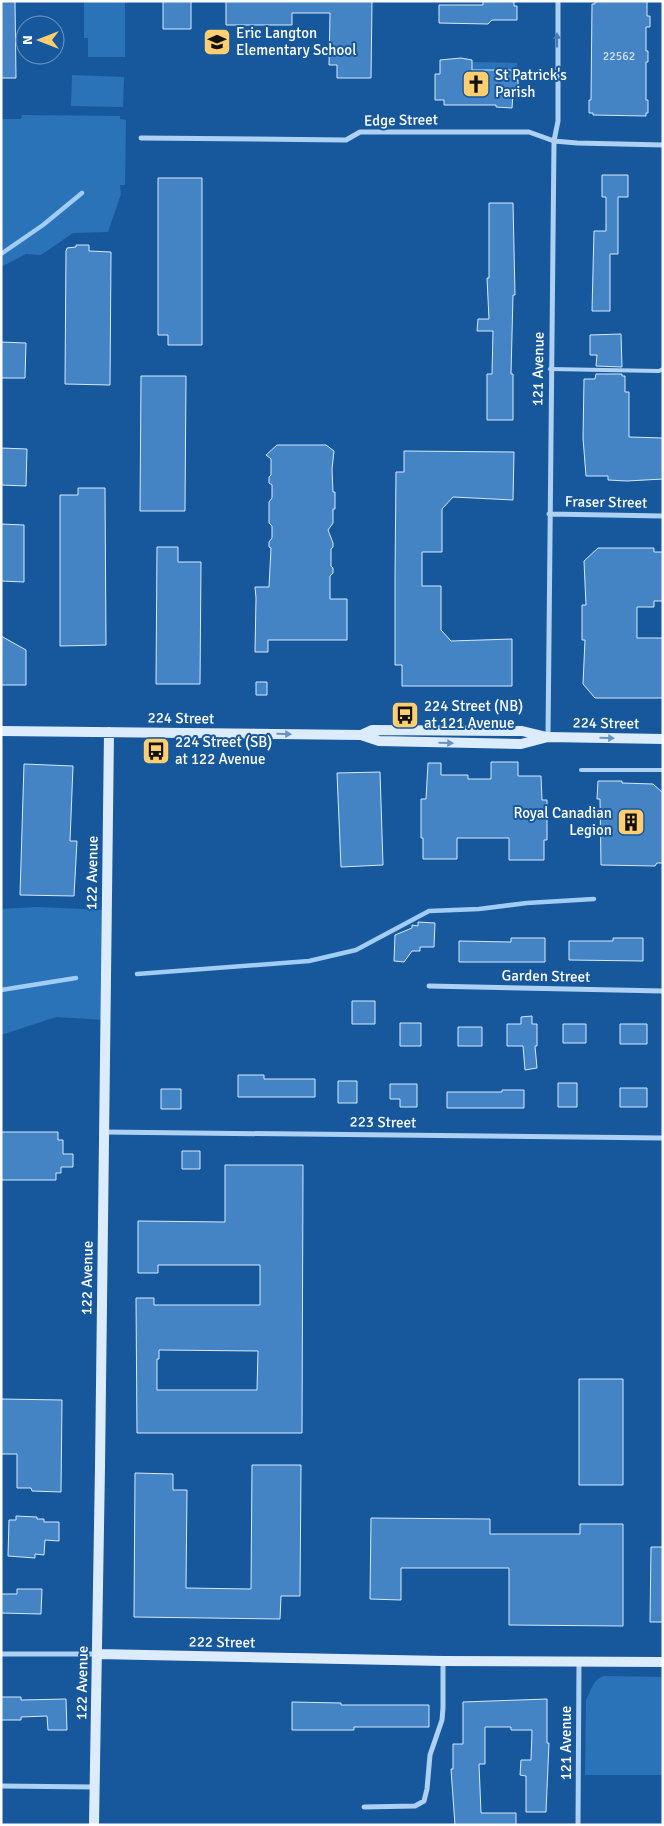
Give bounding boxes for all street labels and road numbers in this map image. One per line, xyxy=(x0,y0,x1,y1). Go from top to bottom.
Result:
street label: Edge Street xyxy=(364,110,438,130)
street label: 121 Avenue xyxy=(528,332,548,406)
street label: Fraser Street xyxy=(565,492,647,512)
street label: 224 Street xyxy=(148,708,214,728)
street label: 224 Street xyxy=(573,713,639,733)
street label: 122 Avenue xyxy=(82,836,102,910)
street label: Garden Street xyxy=(502,966,590,986)
street label: 223 Street xyxy=(350,1112,416,1132)
street label: 122 Avenue xyxy=(77,1241,97,1315)
street label: 222 Street xyxy=(189,1632,255,1652)
street label: 122 Avenue xyxy=(72,1646,92,1720)
street label: 121 Avenue xyxy=(557,1706,575,1780)

